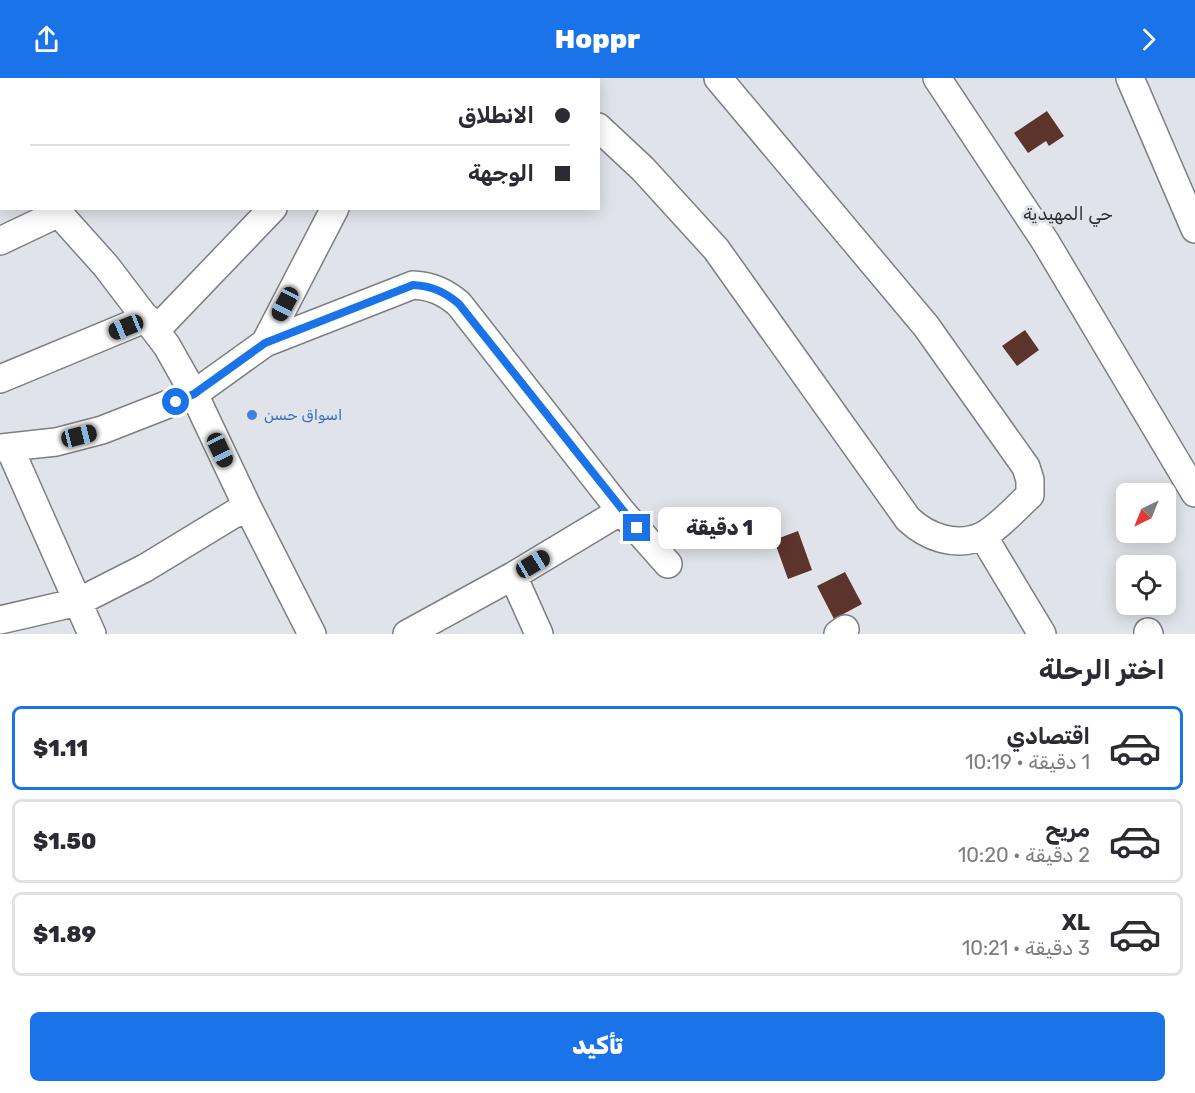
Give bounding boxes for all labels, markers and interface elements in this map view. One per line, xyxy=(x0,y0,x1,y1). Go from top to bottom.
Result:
icon: share xyxy=(30,23,63,56)
text: Hoppr xyxy=(555,23,640,55)
icon: forward xyxy=(1132,23,1165,56)
text: الانطلاق xyxy=(458,102,534,129)
text: الوجهة xyxy=(468,160,534,187)
district label: حي المهيدية xyxy=(1023,203,1113,227)
car xyxy=(269,284,301,324)
car xyxy=(106,312,146,342)
route start xyxy=(162,388,189,415)
place label: اسواق حسن xyxy=(264,406,342,424)
marker: اسواق حسن xyxy=(245,408,259,422)
car xyxy=(59,423,99,449)
car xyxy=(204,430,236,470)
north arrow xyxy=(1116,483,1176,543)
map controls xyxy=(1116,483,1176,615)
callout: 1 دقيقة xyxy=(658,507,781,549)
route end xyxy=(623,514,650,541)
text: 1 دقيقة xyxy=(686,516,753,540)
car xyxy=(513,547,553,581)
button: locate xyxy=(1116,555,1176,615)
text: اختر الرحلة xyxy=(1039,654,1165,686)
icon: car xyxy=(1108,721,1162,775)
text: اقتصادي xyxy=(1007,723,1090,750)
text: $1.11 xyxy=(33,735,88,762)
text: 1 دقيقة · 10:19 xyxy=(965,750,1090,774)
icon: car xyxy=(1108,814,1162,868)
text: مريح xyxy=(1045,816,1090,843)
text: $1.50 xyxy=(33,828,96,855)
text: 2 دقيقة · 10:20 xyxy=(958,843,1090,867)
icon: car xyxy=(1108,907,1162,961)
text: XL xyxy=(1062,909,1090,936)
text: $1.89 xyxy=(33,921,96,948)
text: 3 دقيقة · 10:21 xyxy=(962,936,1090,960)
button: تأكيد xyxy=(30,1012,1165,1081)

